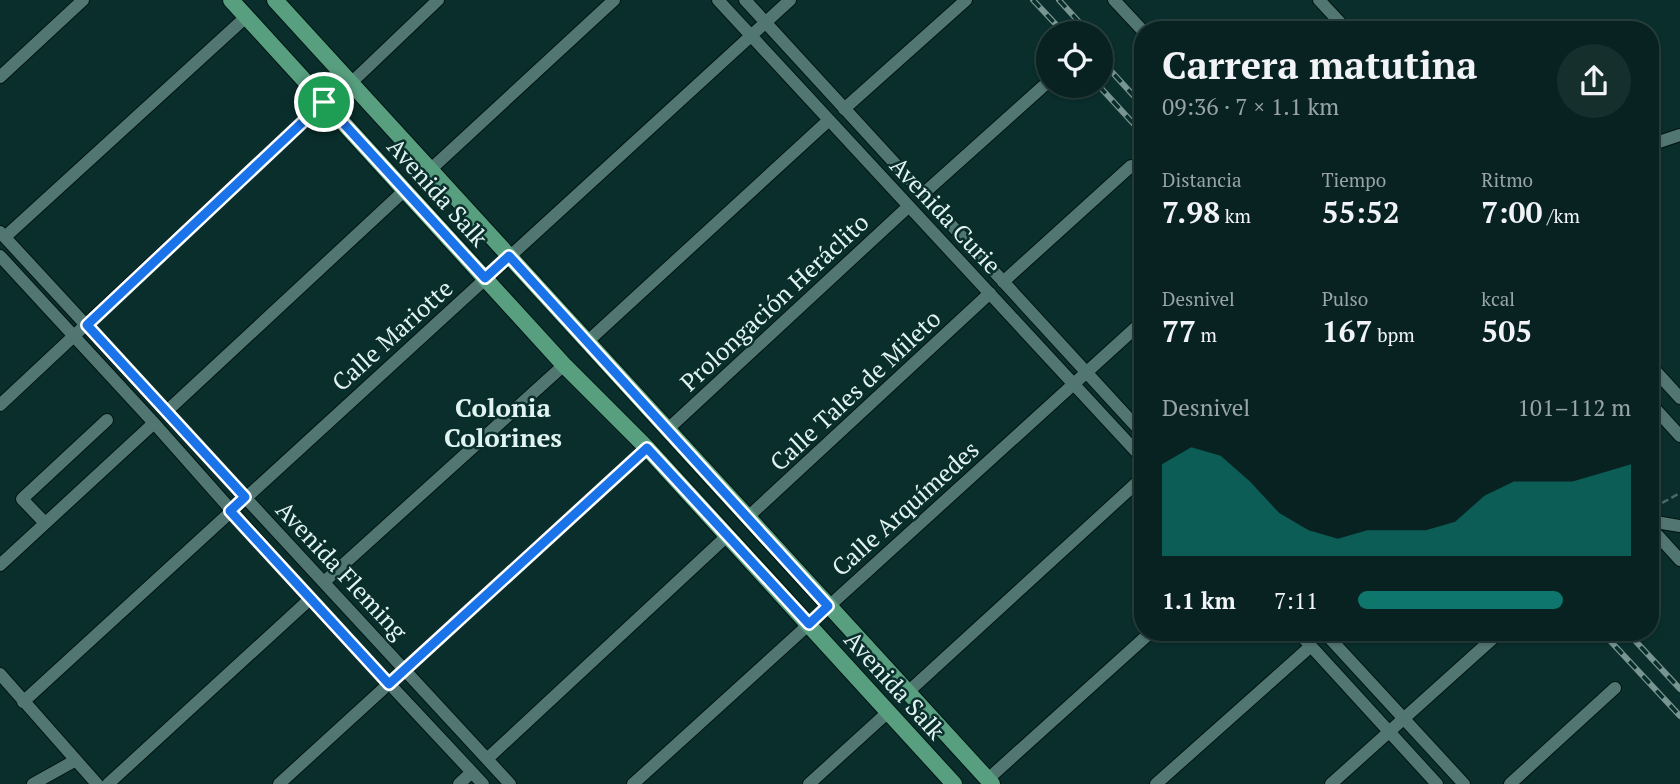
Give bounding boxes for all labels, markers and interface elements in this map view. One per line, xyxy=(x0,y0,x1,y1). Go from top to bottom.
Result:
map controls xyxy=(1036,21,1113,98)
button: locate xyxy=(1036,21,1113,98)
text: Carrera matutina xyxy=(1162,40,1477,90)
button: share xyxy=(1557,44,1631,118)
pin xyxy=(294,72,354,132)
icon: arrive xyxy=(305,83,343,121)
text: 09:36 · 7 × 1.1 km xyxy=(1162,91,1339,122)
street label: Avenida Salk xyxy=(381,131,496,254)
street label: Avenida Curie xyxy=(884,150,1008,280)
text: Distancia xyxy=(1162,167,1242,192)
text: Tiempo xyxy=(1322,167,1386,192)
text: Ritmo xyxy=(1481,167,1533,192)
text: 7.98 xyxy=(1162,192,1220,232)
text: 55:52 xyxy=(1322,192,1400,232)
text: 7:00 xyxy=(1481,192,1542,232)
text: km xyxy=(1220,203,1251,228)
text: /km xyxy=(1542,203,1580,228)
street label: Prolongación Heráclito xyxy=(673,206,875,398)
street label: Calle Mariotte xyxy=(325,272,459,398)
text: Desnivel xyxy=(1162,286,1235,311)
text: Pulso xyxy=(1322,286,1368,311)
text: kcal xyxy=(1481,286,1515,311)
street label: Calle Tales de Mileto xyxy=(763,302,947,478)
text: 77 xyxy=(1162,311,1196,351)
text: 167 xyxy=(1322,311,1373,351)
text: 505 xyxy=(1481,311,1532,351)
text: m xyxy=(1196,322,1217,347)
text: bpm xyxy=(1373,322,1415,347)
district label: Colonia Colorines xyxy=(444,390,562,454)
text: Desnivel xyxy=(1162,392,1250,423)
text: 101–112 m xyxy=(1518,392,1631,423)
street label: Calle Arquímedes xyxy=(825,433,985,583)
street label: Avenida Fleming xyxy=(269,494,415,646)
text: 1.1 km xyxy=(1162,585,1236,616)
text: 7:11 xyxy=(1274,585,1318,616)
street label: Avenida Salk xyxy=(838,624,953,747)

